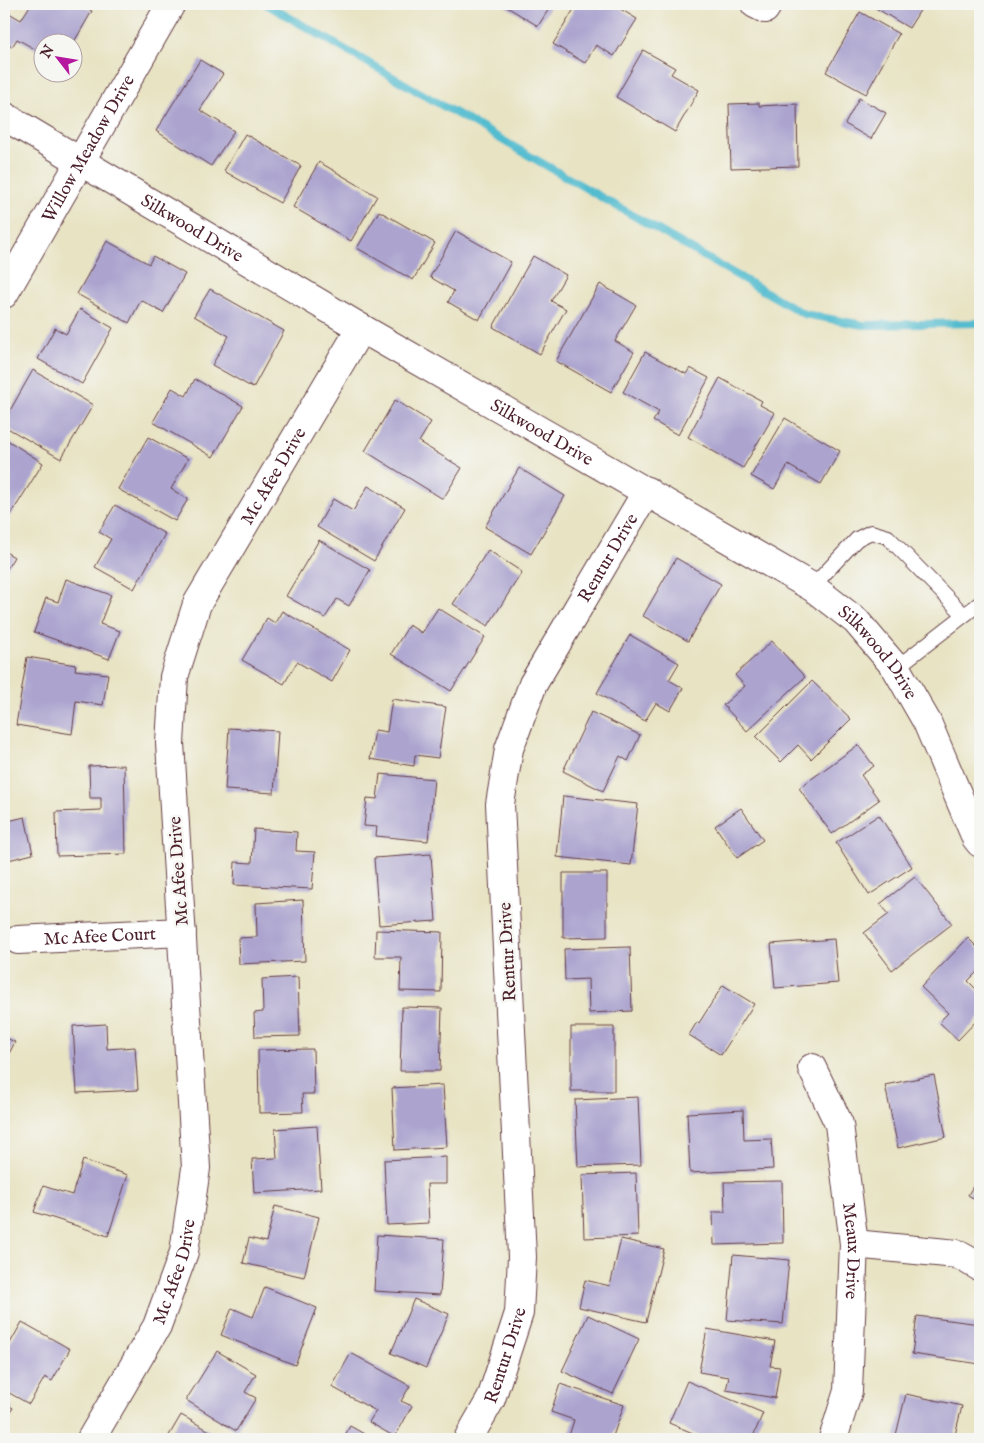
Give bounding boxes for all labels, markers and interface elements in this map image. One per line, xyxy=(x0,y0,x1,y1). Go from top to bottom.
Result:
north arrow xyxy=(32,32,82,82)
text: N xyxy=(36,42,59,63)
street label: Willow Meadow Drive xyxy=(38,71,141,227)
street label: Silkwood Drive xyxy=(136,190,247,268)
street label: Silkwood Drive xyxy=(486,395,597,472)
street label: Mc Afee Drive xyxy=(237,424,312,530)
street label: Rentur Drive xyxy=(574,510,644,607)
street label: Silkwood Drive xyxy=(833,601,922,704)
street label: Mc Afee Drive xyxy=(164,815,195,926)
street label: Rentur Drive xyxy=(494,902,523,1002)
street label: Mc Afee Court xyxy=(43,923,157,952)
street label: Meaux Drive xyxy=(836,1202,864,1300)
street label: Mc Afee Drive xyxy=(148,1218,202,1328)
street label: Rentur Drive xyxy=(480,1307,532,1407)

